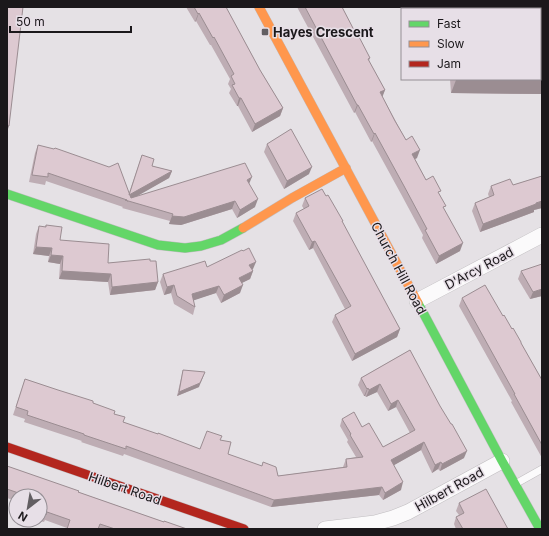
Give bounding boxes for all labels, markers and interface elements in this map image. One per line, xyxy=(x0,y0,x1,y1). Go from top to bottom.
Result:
scale bar xyxy=(10,8,131,34)
legend xyxy=(401,8,541,80)
text: 50 m xyxy=(16,14,45,29)
text: Fast xyxy=(437,16,461,31)
place label: Hayes Crescent xyxy=(273,24,374,40)
marker: Hayes Crescent xyxy=(260,27,270,37)
text: Slow xyxy=(437,36,465,51)
text: Jam xyxy=(437,56,461,71)
street label: Church Hill Road xyxy=(368,219,430,317)
street label: D'Arcy Road xyxy=(442,243,516,293)
street label: Hilbert Road xyxy=(412,464,486,514)
street label: Hilbert Road xyxy=(87,468,163,508)
north arrow xyxy=(8,488,48,528)
text: N xyxy=(16,508,30,525)

